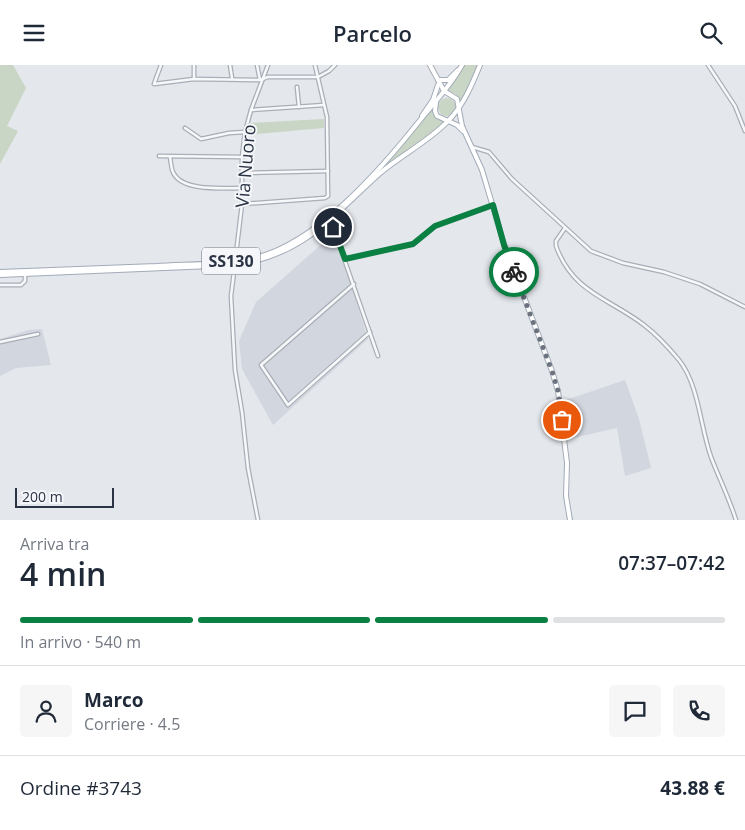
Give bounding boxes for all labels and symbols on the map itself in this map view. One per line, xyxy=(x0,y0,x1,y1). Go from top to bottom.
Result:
street label: Via Nuoro xyxy=(229,123,261,209)
pin xyxy=(312,206,354,248)
road number: SS130 xyxy=(202,247,260,275)
courier xyxy=(489,247,539,297)
pin xyxy=(541,399,583,441)
scale bar xyxy=(15,485,114,508)

